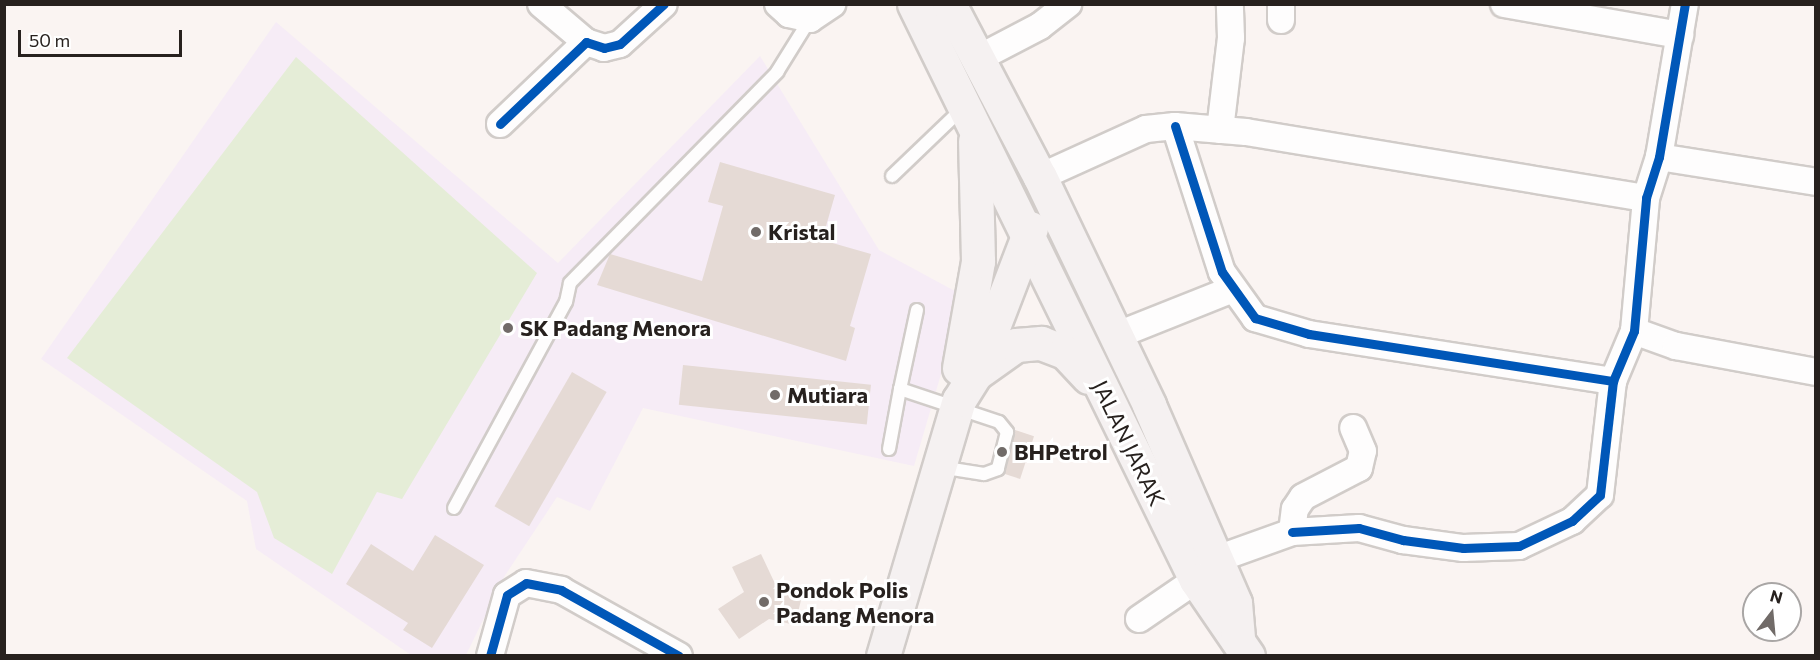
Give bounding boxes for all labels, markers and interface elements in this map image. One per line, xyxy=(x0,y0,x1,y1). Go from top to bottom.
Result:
scale bar xyxy=(21,18,184,56)
text: 50 m xyxy=(29,29,70,51)
place label: Kristal xyxy=(768,219,836,245)
marker: Kristal xyxy=(749,225,763,239)
place label: SK Padang Menora xyxy=(520,315,711,341)
marker: SK Padang Menora xyxy=(501,321,515,335)
street label: JALAN JARAK xyxy=(1087,376,1171,510)
place label: Mutiara xyxy=(787,382,868,408)
marker: Mutiara xyxy=(768,388,782,402)
place label: BHPetrol xyxy=(1014,439,1108,465)
marker: BHPetrol xyxy=(995,445,1009,459)
place label: Pondok Polis Padang Menora xyxy=(776,576,934,628)
north arrow xyxy=(1742,582,1802,642)
text: N xyxy=(1768,585,1785,607)
marker: Pondok Polis Padang Menora xyxy=(757,595,771,609)

